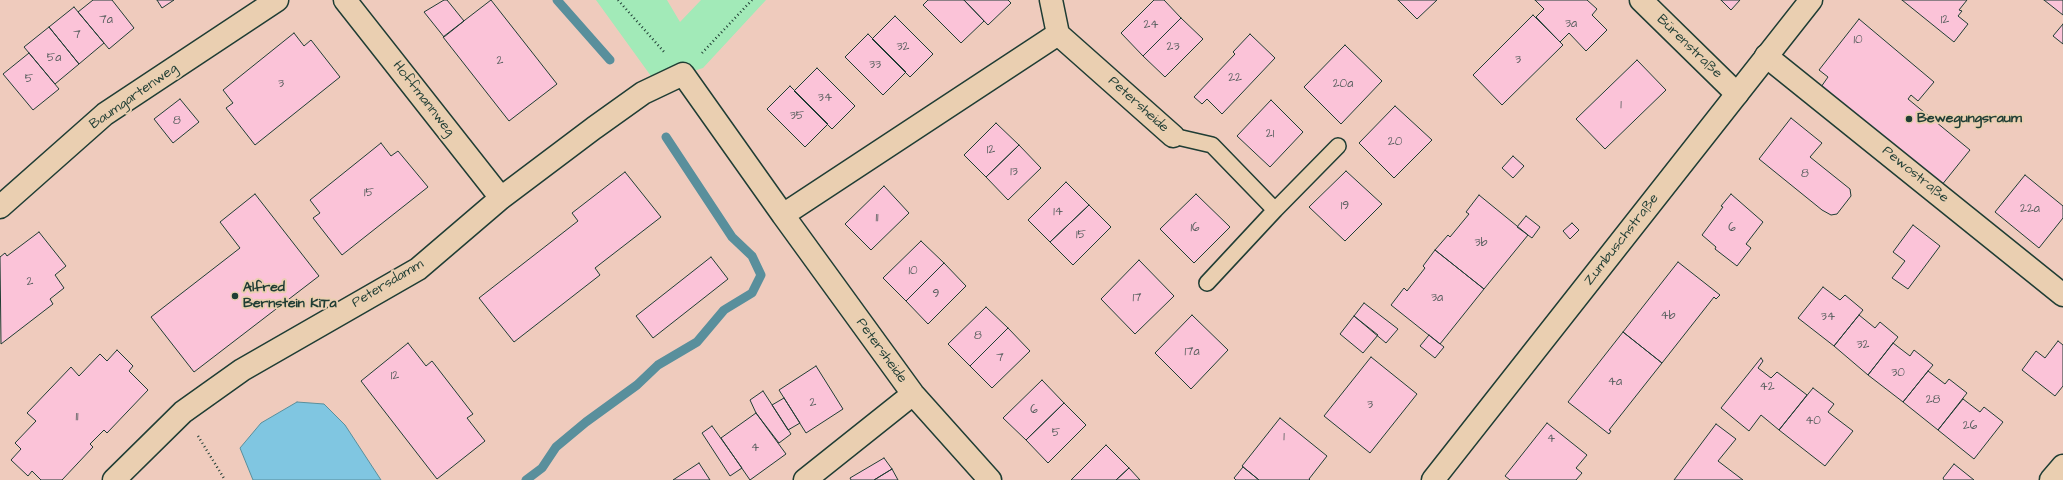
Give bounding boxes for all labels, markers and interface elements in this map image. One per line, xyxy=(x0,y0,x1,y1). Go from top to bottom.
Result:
street label: Bürenstraße xyxy=(1653,12,1725,82)
house number: 7a xyxy=(99,13,113,27)
house number: 12 xyxy=(1941,13,1949,27)
house number: 3a xyxy=(1565,17,1577,31)
house number: 24 xyxy=(1143,18,1159,32)
house number: 7 xyxy=(73,28,81,42)
house number: 10 xyxy=(1853,33,1863,47)
house number: 32 xyxy=(897,40,909,54)
house number: 23 xyxy=(1167,40,1179,54)
house number: 5a xyxy=(47,51,61,65)
house number: 3 xyxy=(1515,53,1521,67)
house number: 2 xyxy=(497,54,503,68)
street label: Hoffmannweg xyxy=(388,58,458,140)
house number: 33 xyxy=(869,58,881,72)
street label: Baumgartenweg xyxy=(87,60,181,134)
house number: 22 xyxy=(1228,71,1242,85)
house number: 5 xyxy=(25,72,33,86)
street label: Petersheide xyxy=(1104,73,1172,137)
house number: 3 xyxy=(278,77,284,91)
house number: 20a xyxy=(1333,77,1353,91)
house number: 34 xyxy=(818,91,832,105)
house number: 1 xyxy=(1620,98,1622,112)
house number: 35 xyxy=(790,109,804,123)
place label: Bewegungsraum xyxy=(1917,111,2022,127)
house number: 8 xyxy=(173,114,181,128)
marker: Bewegungsraum xyxy=(1904,114,1914,124)
house number: 21 xyxy=(1266,127,1274,141)
house number: 20 xyxy=(1388,135,1402,149)
house number: 12 xyxy=(987,143,995,157)
street label: Pewostraße xyxy=(1878,143,1952,207)
house number: 13 xyxy=(1010,165,1018,179)
house number: 8 xyxy=(1801,167,1809,181)
house number: 15 xyxy=(364,186,374,200)
street label: Zumbuschstraße xyxy=(1581,191,1663,289)
house number: 19 xyxy=(1341,199,1349,213)
house number: 22a xyxy=(2020,202,2040,216)
house number: 14 xyxy=(1053,205,1063,219)
house number: 11 xyxy=(875,211,879,225)
house number: 16 xyxy=(1190,221,1200,235)
house number: 6 xyxy=(1728,221,1736,235)
house number: 15 xyxy=(1076,228,1086,242)
house number: 3b xyxy=(1475,236,1487,250)
street label: Petersdamm xyxy=(349,256,427,312)
house number: 10 xyxy=(908,264,918,278)
house number: 2 xyxy=(27,275,33,289)
place label: Alfred Bernstein KiTa xyxy=(243,280,337,312)
house number: 9 xyxy=(933,287,939,301)
marker: Alfred Bernstein KiTa xyxy=(230,291,240,301)
house number: 17 xyxy=(1133,291,1141,305)
house number: 3a xyxy=(1431,291,1443,305)
house number: 4b xyxy=(1661,309,1675,323)
house number: 34 xyxy=(1821,310,1835,324)
street label: Petersheide xyxy=(852,315,910,387)
house number: 8 xyxy=(974,329,982,343)
house number: 32 xyxy=(1857,338,1869,352)
house number: 17a xyxy=(1184,345,1200,359)
house number: 7 xyxy=(996,351,1004,365)
house number: 30 xyxy=(1891,366,1905,380)
house number: 12 xyxy=(391,369,399,383)
house number: 4a xyxy=(1608,375,1622,389)
house number: 42 xyxy=(1759,380,1775,394)
house number: 28 xyxy=(1926,393,1940,407)
house number: 2 xyxy=(810,396,816,410)
house number: 3 xyxy=(1367,398,1373,412)
house number: 6 xyxy=(1030,403,1038,417)
house number: 11 xyxy=(75,410,79,424)
house number: 40 xyxy=(1805,414,1821,428)
house number: 26 xyxy=(1963,419,1977,433)
house number: 5 xyxy=(1052,426,1060,440)
house number: 1 xyxy=(1283,430,1285,444)
house number: 4 xyxy=(1547,432,1555,446)
house number: 4 xyxy=(751,441,759,455)

